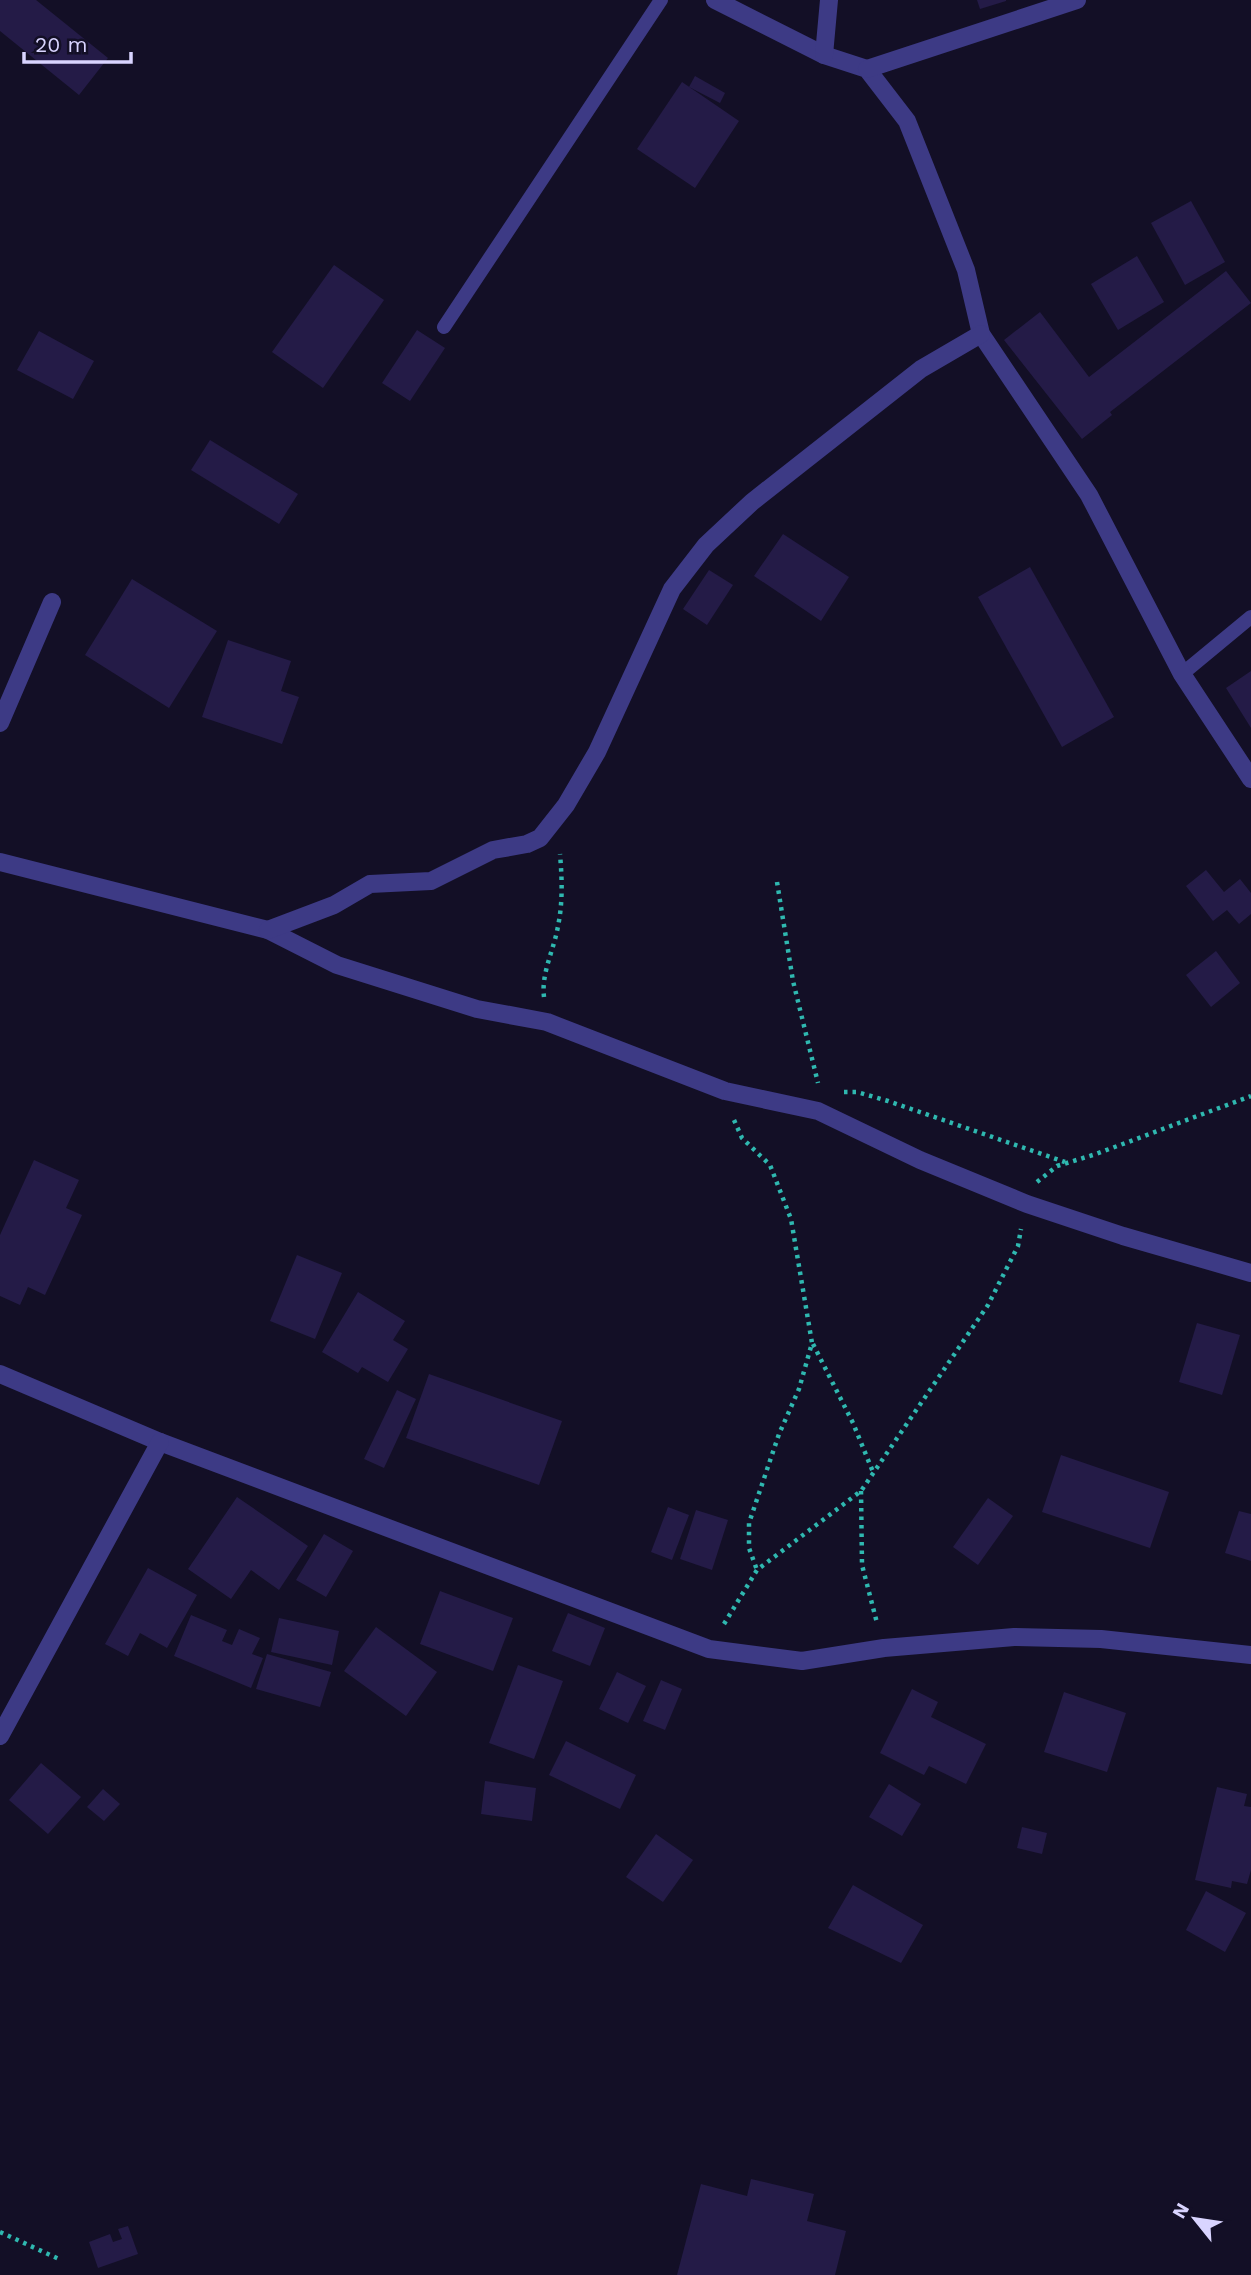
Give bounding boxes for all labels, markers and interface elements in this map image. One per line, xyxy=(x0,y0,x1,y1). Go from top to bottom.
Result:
scale bar xyxy=(24,21,131,65)
text: 20 m xyxy=(35,32,87,57)
north arrow xyxy=(1160,2184,1230,2254)
text: N xyxy=(1167,2199,1194,2223)

